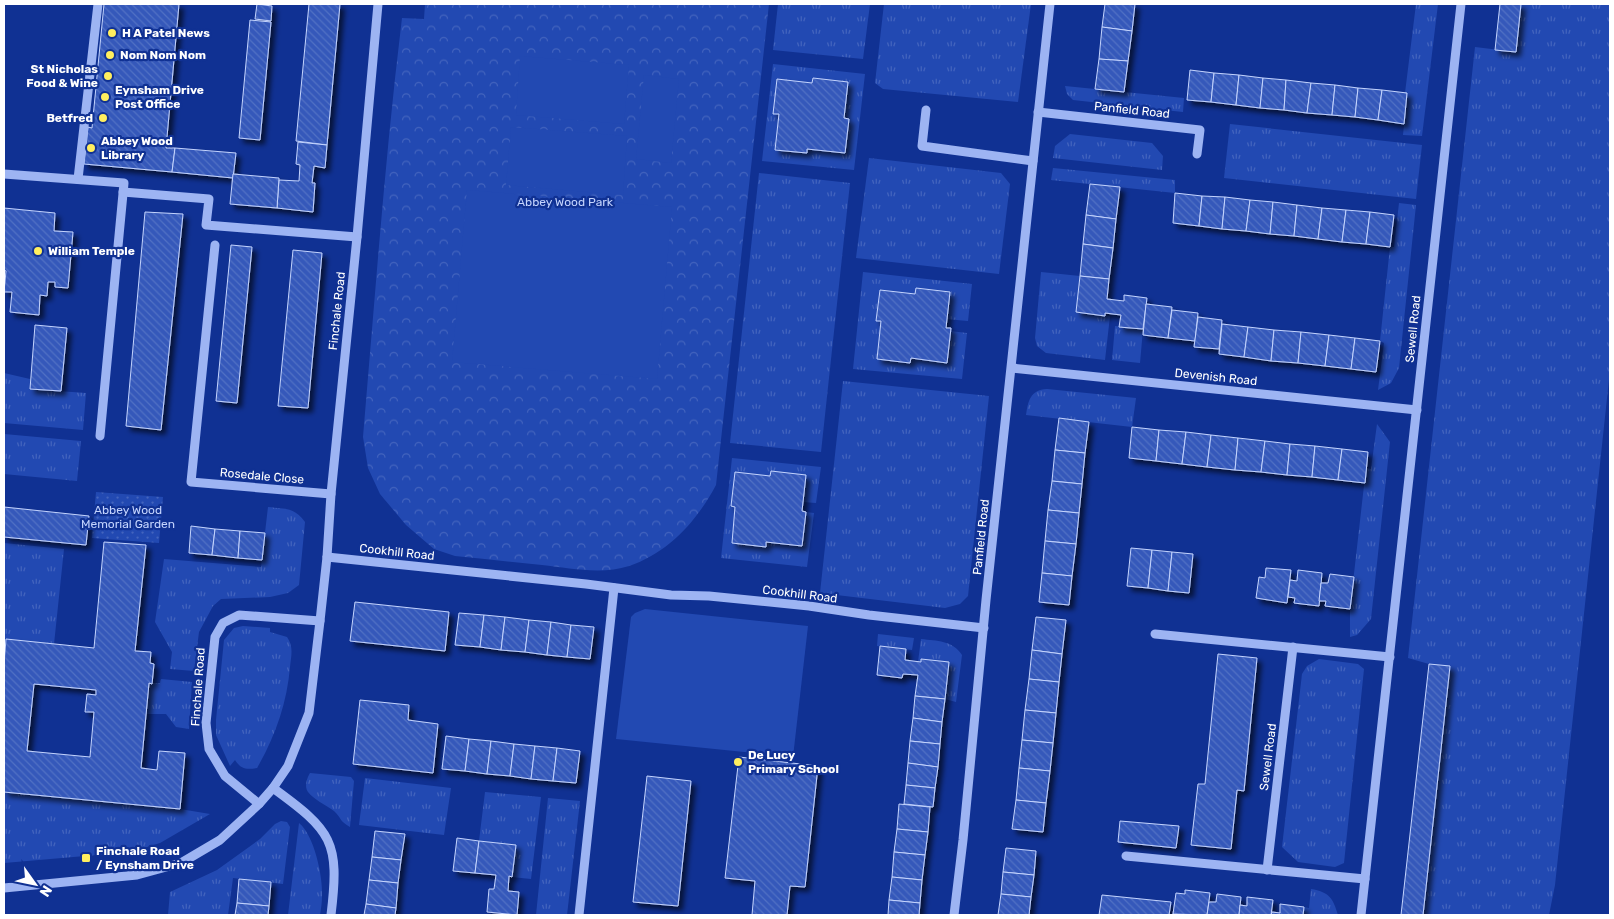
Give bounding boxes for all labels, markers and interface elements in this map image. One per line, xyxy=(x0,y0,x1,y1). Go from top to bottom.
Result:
place label: H A Patel News xyxy=(122,26,210,40)
marker: H A Patel News xyxy=(106,27,118,39)
place label: Nom Nom Nom xyxy=(120,48,206,62)
marker: Nom Nom Nom xyxy=(104,49,116,61)
place label: St Nicholas Food & Wine xyxy=(26,62,98,90)
marker: St Nicholas Food & Wine xyxy=(102,70,114,82)
place label: Eynsham Drive Post Office xyxy=(115,83,204,111)
marker: Eynsham Drive Post Office xyxy=(99,91,111,103)
street label: Panfield Road xyxy=(1093,99,1171,121)
place label: Betfred xyxy=(46,111,93,125)
marker: Betfred xyxy=(97,112,109,124)
place label: Abbey Wood Library xyxy=(101,134,173,162)
marker: Abbey Wood Library xyxy=(85,142,97,154)
park label: Abbey Wood Park xyxy=(517,195,614,209)
place label: William Temple xyxy=(48,244,135,258)
marker: William Temple xyxy=(32,245,44,257)
street label: Finchale Road xyxy=(326,271,348,351)
street label: Sewell Road xyxy=(1403,295,1423,363)
street label: Devenish Road xyxy=(1174,366,1258,388)
street label: Rosedale Close xyxy=(219,465,305,487)
street label: Panfield Road xyxy=(970,498,992,576)
park label: Abbey Wood Memorial Garden xyxy=(81,503,175,531)
street label: Cookhill Road xyxy=(359,541,435,563)
street label: Cookhill Road xyxy=(762,582,838,606)
street label: Finchale Road xyxy=(188,647,208,727)
street label: Sewell Road xyxy=(1257,723,1279,791)
place label: De Lucy Primary School xyxy=(748,748,839,776)
marker: De Lucy Primary School xyxy=(732,756,744,768)
place label: Finchale Road / Eynsham Drive xyxy=(96,844,194,872)
marker: Finchale Road / Eynsham Drive xyxy=(80,852,92,864)
north arrow xyxy=(10,859,60,909)
text: N xyxy=(36,882,55,900)

